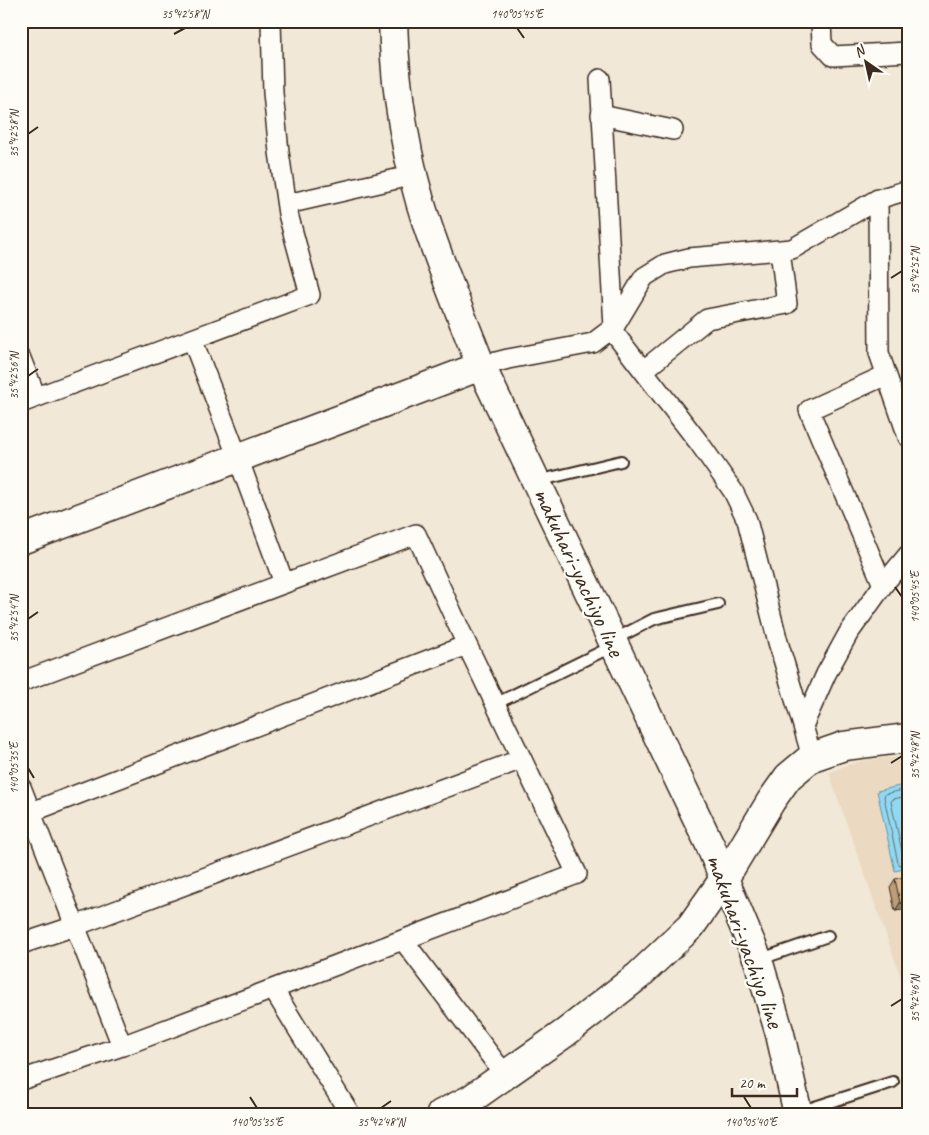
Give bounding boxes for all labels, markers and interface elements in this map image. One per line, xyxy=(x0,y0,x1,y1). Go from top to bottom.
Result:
text: 35°42'58"N xyxy=(161,6,210,22)
text: 140°05'45"E xyxy=(491,6,545,22)
north arrow xyxy=(842,38,892,88)
text: N xyxy=(851,41,869,61)
text: 35°42'58"N xyxy=(6,109,22,158)
text: 35°42'52"N xyxy=(907,246,923,295)
text: 35°42'56"N xyxy=(6,351,22,400)
street label: makuhari-yachiyo line xyxy=(526,483,633,663)
text: 140°05'45"E xyxy=(907,569,923,623)
text: 35°42'54"N xyxy=(6,594,22,643)
text: 35°42'48"N xyxy=(907,731,923,780)
text: 140°05'35"E xyxy=(6,740,22,794)
street label: makuhari-yachiyo line xyxy=(699,850,792,1034)
text: 35°42'46"N xyxy=(907,974,923,1023)
scale bar xyxy=(732,1065,796,1097)
text: 20 m xyxy=(739,1074,766,1093)
text: 140°05'35"E xyxy=(231,1114,285,1130)
text: 35°42'48"N xyxy=(357,1114,406,1130)
text: 140°05'40"E xyxy=(725,1114,779,1130)

